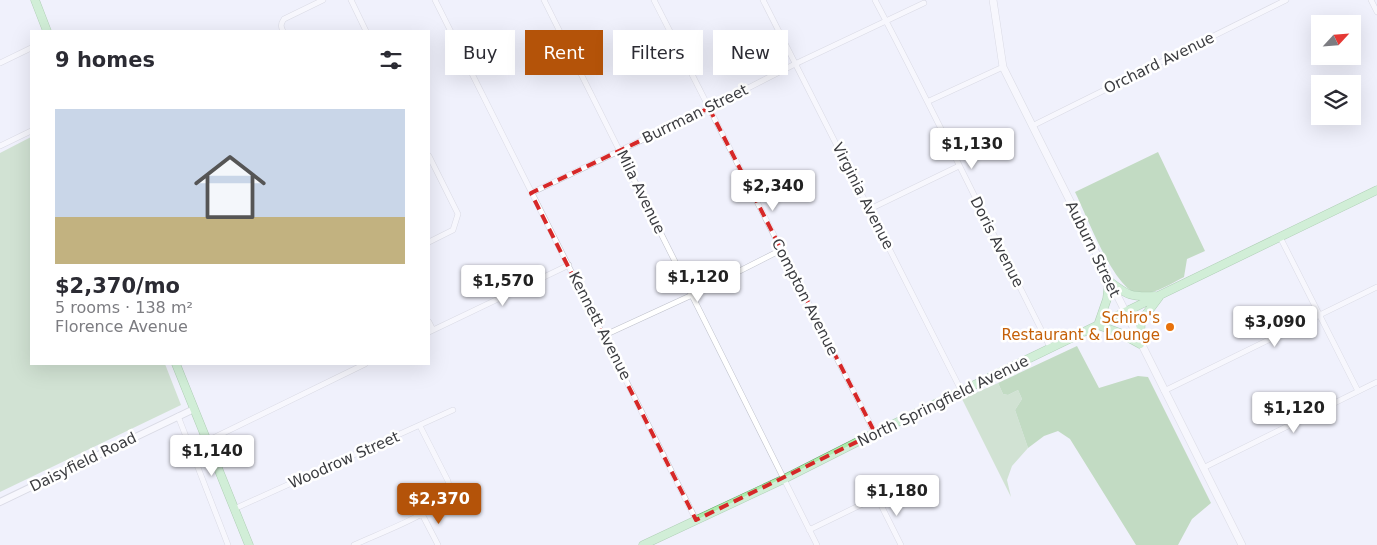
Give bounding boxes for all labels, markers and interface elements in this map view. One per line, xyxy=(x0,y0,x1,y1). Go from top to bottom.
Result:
north arrow xyxy=(1311,15,1361,65)
map controls xyxy=(1311,15,1361,125)
street label: Orchard Avenue xyxy=(1101,28,1217,98)
chip: Buy xyxy=(445,30,515,75)
chip: Rent xyxy=(525,30,603,75)
chip: Filters xyxy=(613,30,703,75)
chip: New xyxy=(713,30,788,75)
icon: filters xyxy=(377,46,405,74)
text: 9 homes xyxy=(55,48,155,72)
button: layers xyxy=(1311,75,1361,125)
street label: Burrman Street xyxy=(639,81,751,147)
pin: $1,130 xyxy=(931,128,1013,170)
text: $1,130 xyxy=(941,134,1003,153)
street label: Virginia Avenue xyxy=(828,140,898,252)
icon: home xyxy=(185,142,275,232)
street label: Mila Avenue xyxy=(613,147,669,237)
pin: $2,340 xyxy=(732,170,814,212)
text: $2,340 xyxy=(742,176,804,195)
street label: Doris Avenue xyxy=(966,194,1028,290)
street label: Auburn Street xyxy=(1062,198,1124,300)
street label: Compton Avenue xyxy=(768,236,842,358)
pin: $1,120 xyxy=(657,260,739,303)
pin: $1,570 xyxy=(462,264,544,307)
text: $1,120 xyxy=(667,267,729,286)
street label: Kennett Avenue xyxy=(565,269,635,383)
text: $1,570 xyxy=(472,271,534,290)
text: $2,370/mo xyxy=(55,274,180,298)
text: 5 rooms · 138 m² xyxy=(55,298,193,317)
pin: $3,090 xyxy=(1234,306,1316,348)
place label: Schiro's Restaurant & Lounge xyxy=(1002,309,1160,344)
text: $3,090 xyxy=(1244,312,1306,331)
text: Florence Avenue xyxy=(55,317,188,336)
marker: Schiro's Restaurant & Lounge xyxy=(1164,321,1176,333)
street label: North Springfield Avenue xyxy=(855,352,1031,450)
pin: $1,120 xyxy=(1253,392,1335,434)
text: $1,120 xyxy=(1263,398,1325,417)
street label: Woodrow Street xyxy=(286,427,402,493)
street label: Daisyfield Road xyxy=(27,428,139,496)
pin: $1,140 xyxy=(171,434,253,477)
text: $1,140 xyxy=(181,441,243,460)
pin: $1,180 xyxy=(856,474,938,517)
text: $1,180 xyxy=(866,481,928,500)
pin: $2,370 xyxy=(398,482,480,525)
text: $2,370 xyxy=(408,489,470,508)

